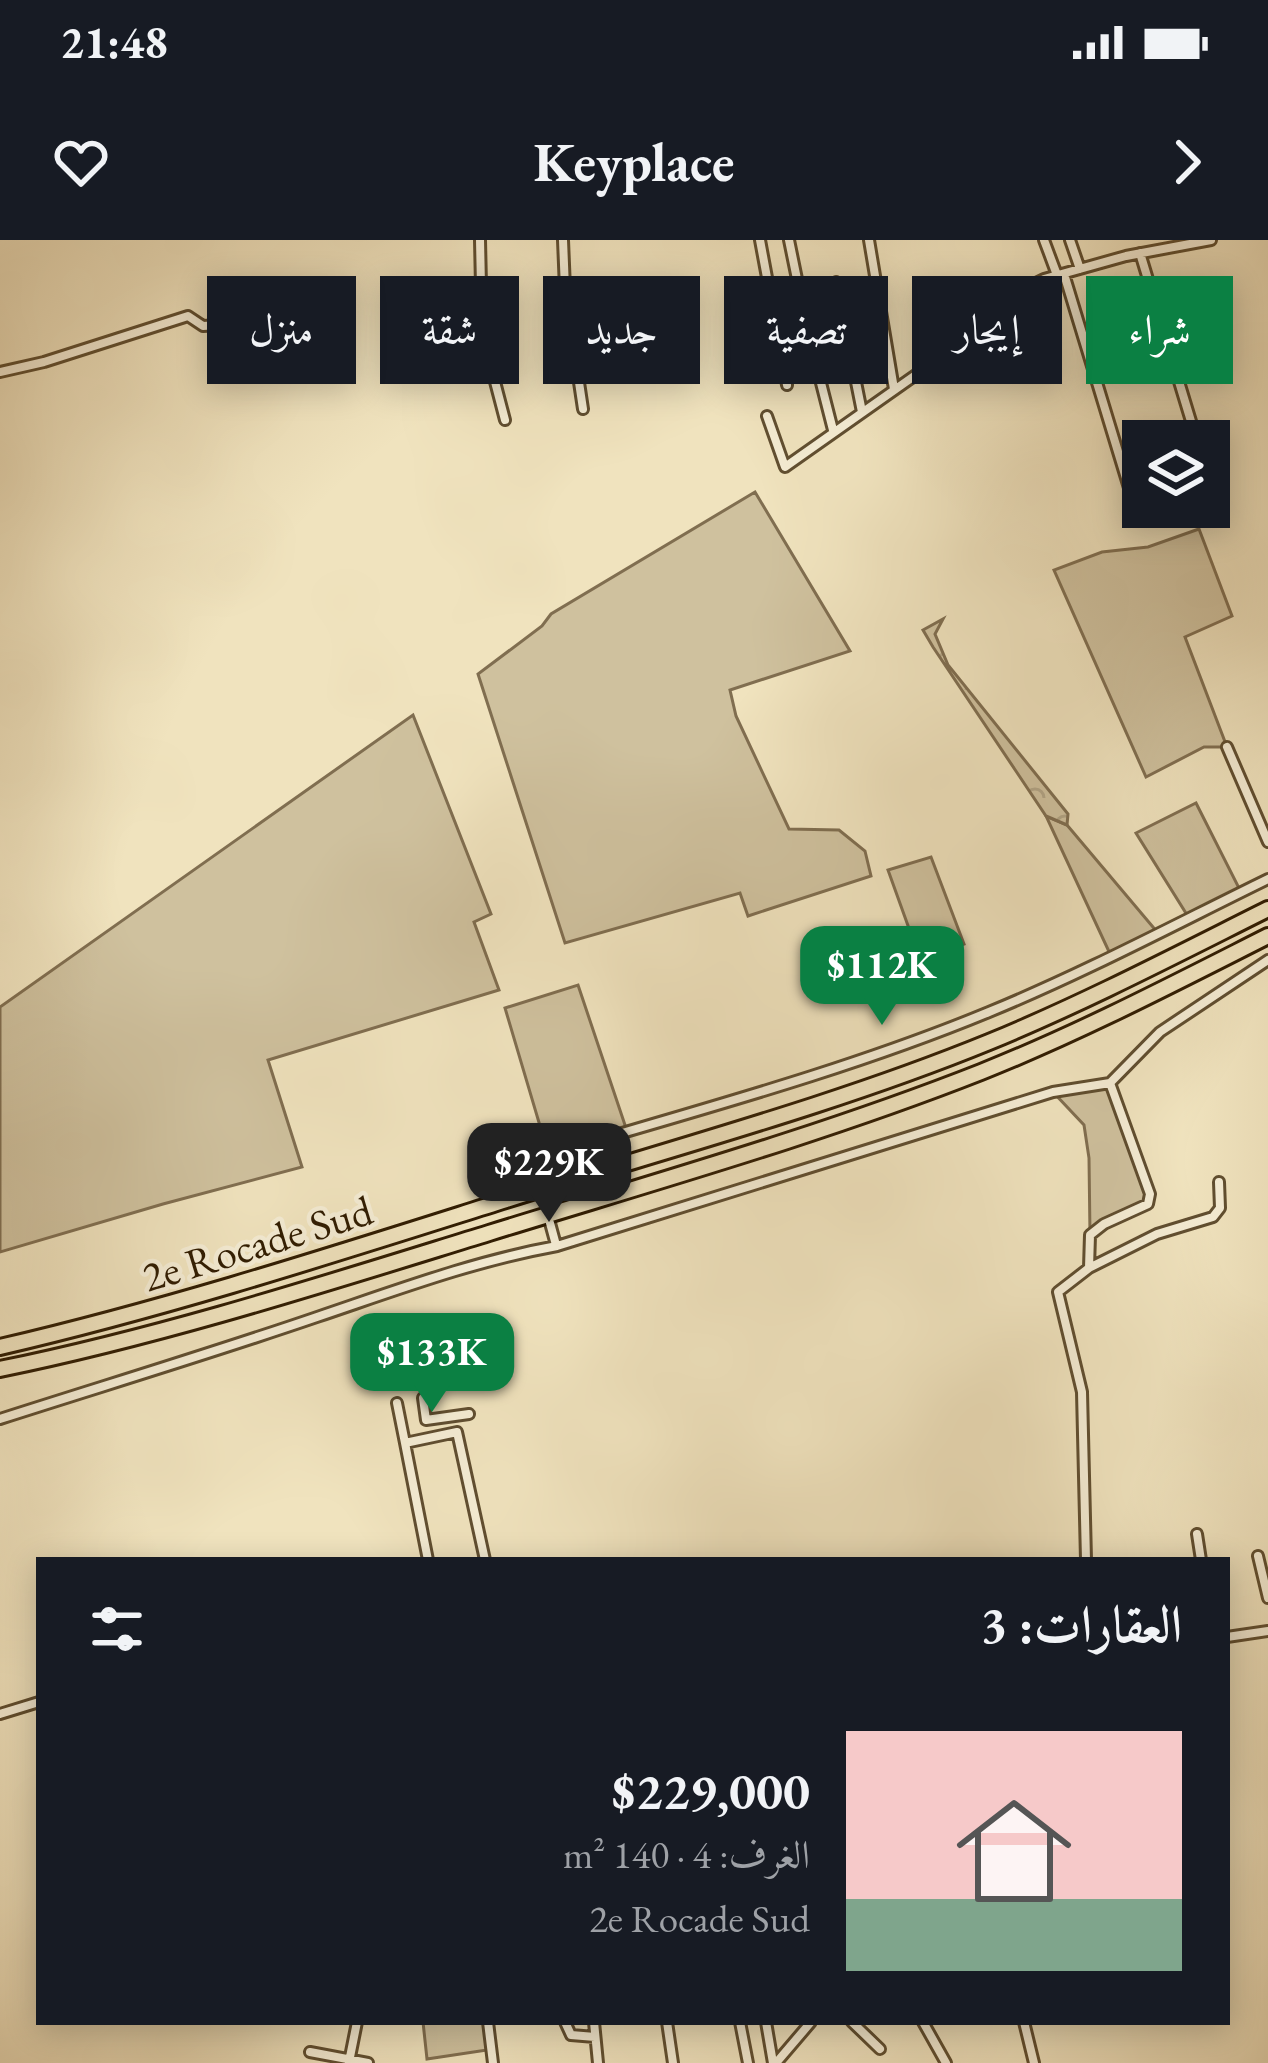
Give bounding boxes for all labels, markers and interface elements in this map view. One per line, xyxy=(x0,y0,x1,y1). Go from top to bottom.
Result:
text: 21:48 xyxy=(60,13,168,71)
text: Keyplace xyxy=(533,127,735,197)
icon: heart xyxy=(48,129,114,195)
icon: forward xyxy=(1154,129,1220,195)
chip: منزل xyxy=(207,276,356,384)
chip: شقة xyxy=(380,276,519,384)
chip: جديد xyxy=(543,276,700,384)
chip: تصفية xyxy=(724,276,888,384)
chip: إيجار xyxy=(912,276,1062,384)
chip: شراء xyxy=(1086,276,1233,384)
map controls xyxy=(1122,420,1230,528)
button: layers xyxy=(1122,420,1230,528)
pin: $112K xyxy=(798,926,966,1028)
text: $112K xyxy=(827,939,937,990)
pin: $229K xyxy=(465,1123,633,1225)
text: $229K xyxy=(494,1136,604,1187)
street label: 2e Rocade Sud xyxy=(135,1182,380,1305)
pin: $133K xyxy=(348,1313,516,1415)
text: $133K xyxy=(377,1326,487,1377)
text: العقارات: 3 xyxy=(980,1591,1182,1657)
icon: filters xyxy=(84,1596,150,1662)
text: $229,000 xyxy=(612,1758,810,1824)
icon: home xyxy=(942,1779,1086,1923)
text: الغرف: 4 · 140 m² xyxy=(563,1829,810,1880)
text: 2e Rocade Sud xyxy=(589,1893,810,1944)

